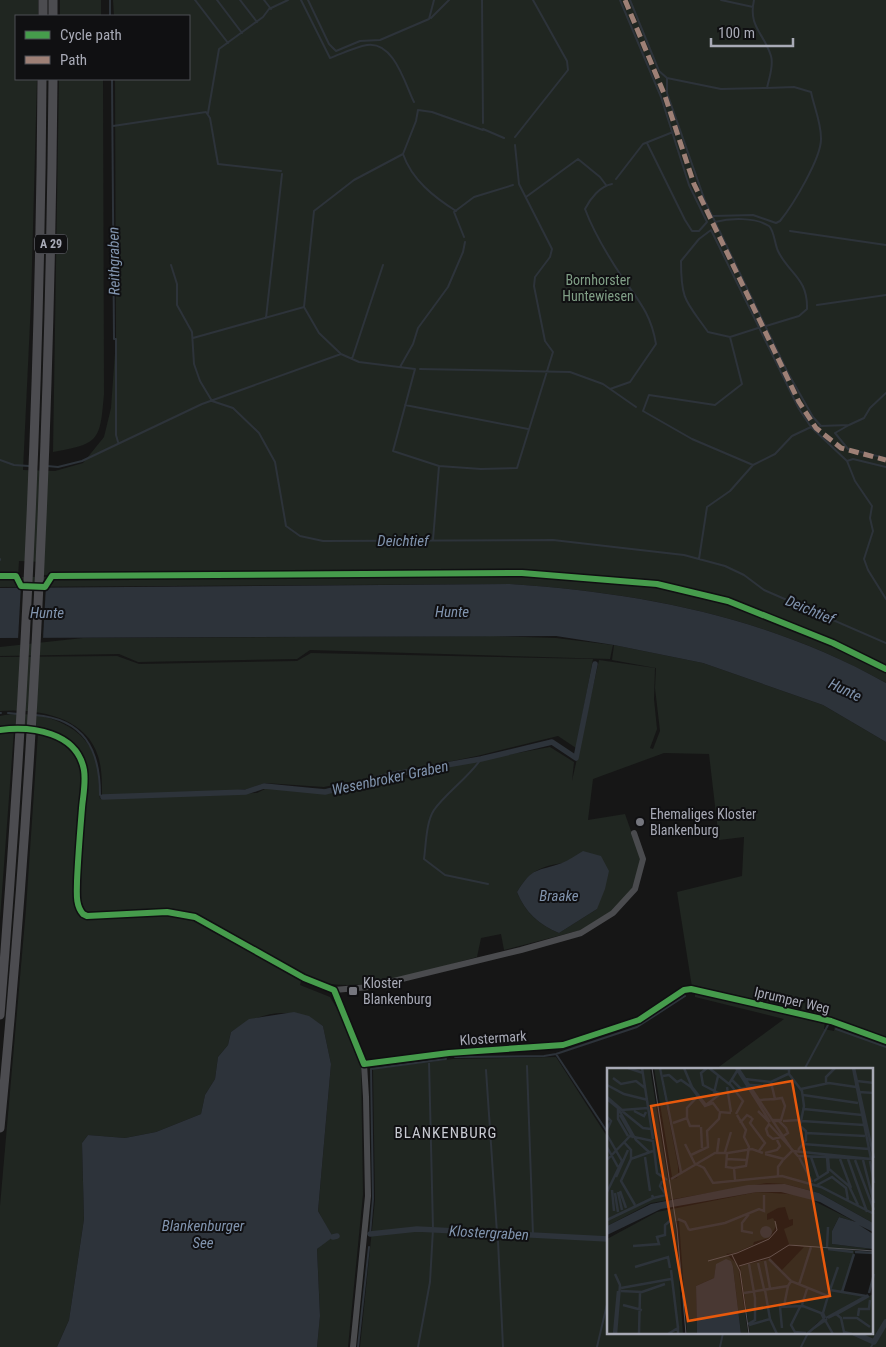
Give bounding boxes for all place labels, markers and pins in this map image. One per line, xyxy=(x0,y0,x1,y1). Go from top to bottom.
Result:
place label: Ehemaliges Kloster Blankenburg xyxy=(650,806,756,838)
marker: Ehemaliges Kloster Blankenburg xyxy=(634,816,646,828)
place label: Kloster Blankenburg xyxy=(363,975,432,1007)
marker: Kloster Blankenburg xyxy=(347,985,359,997)

